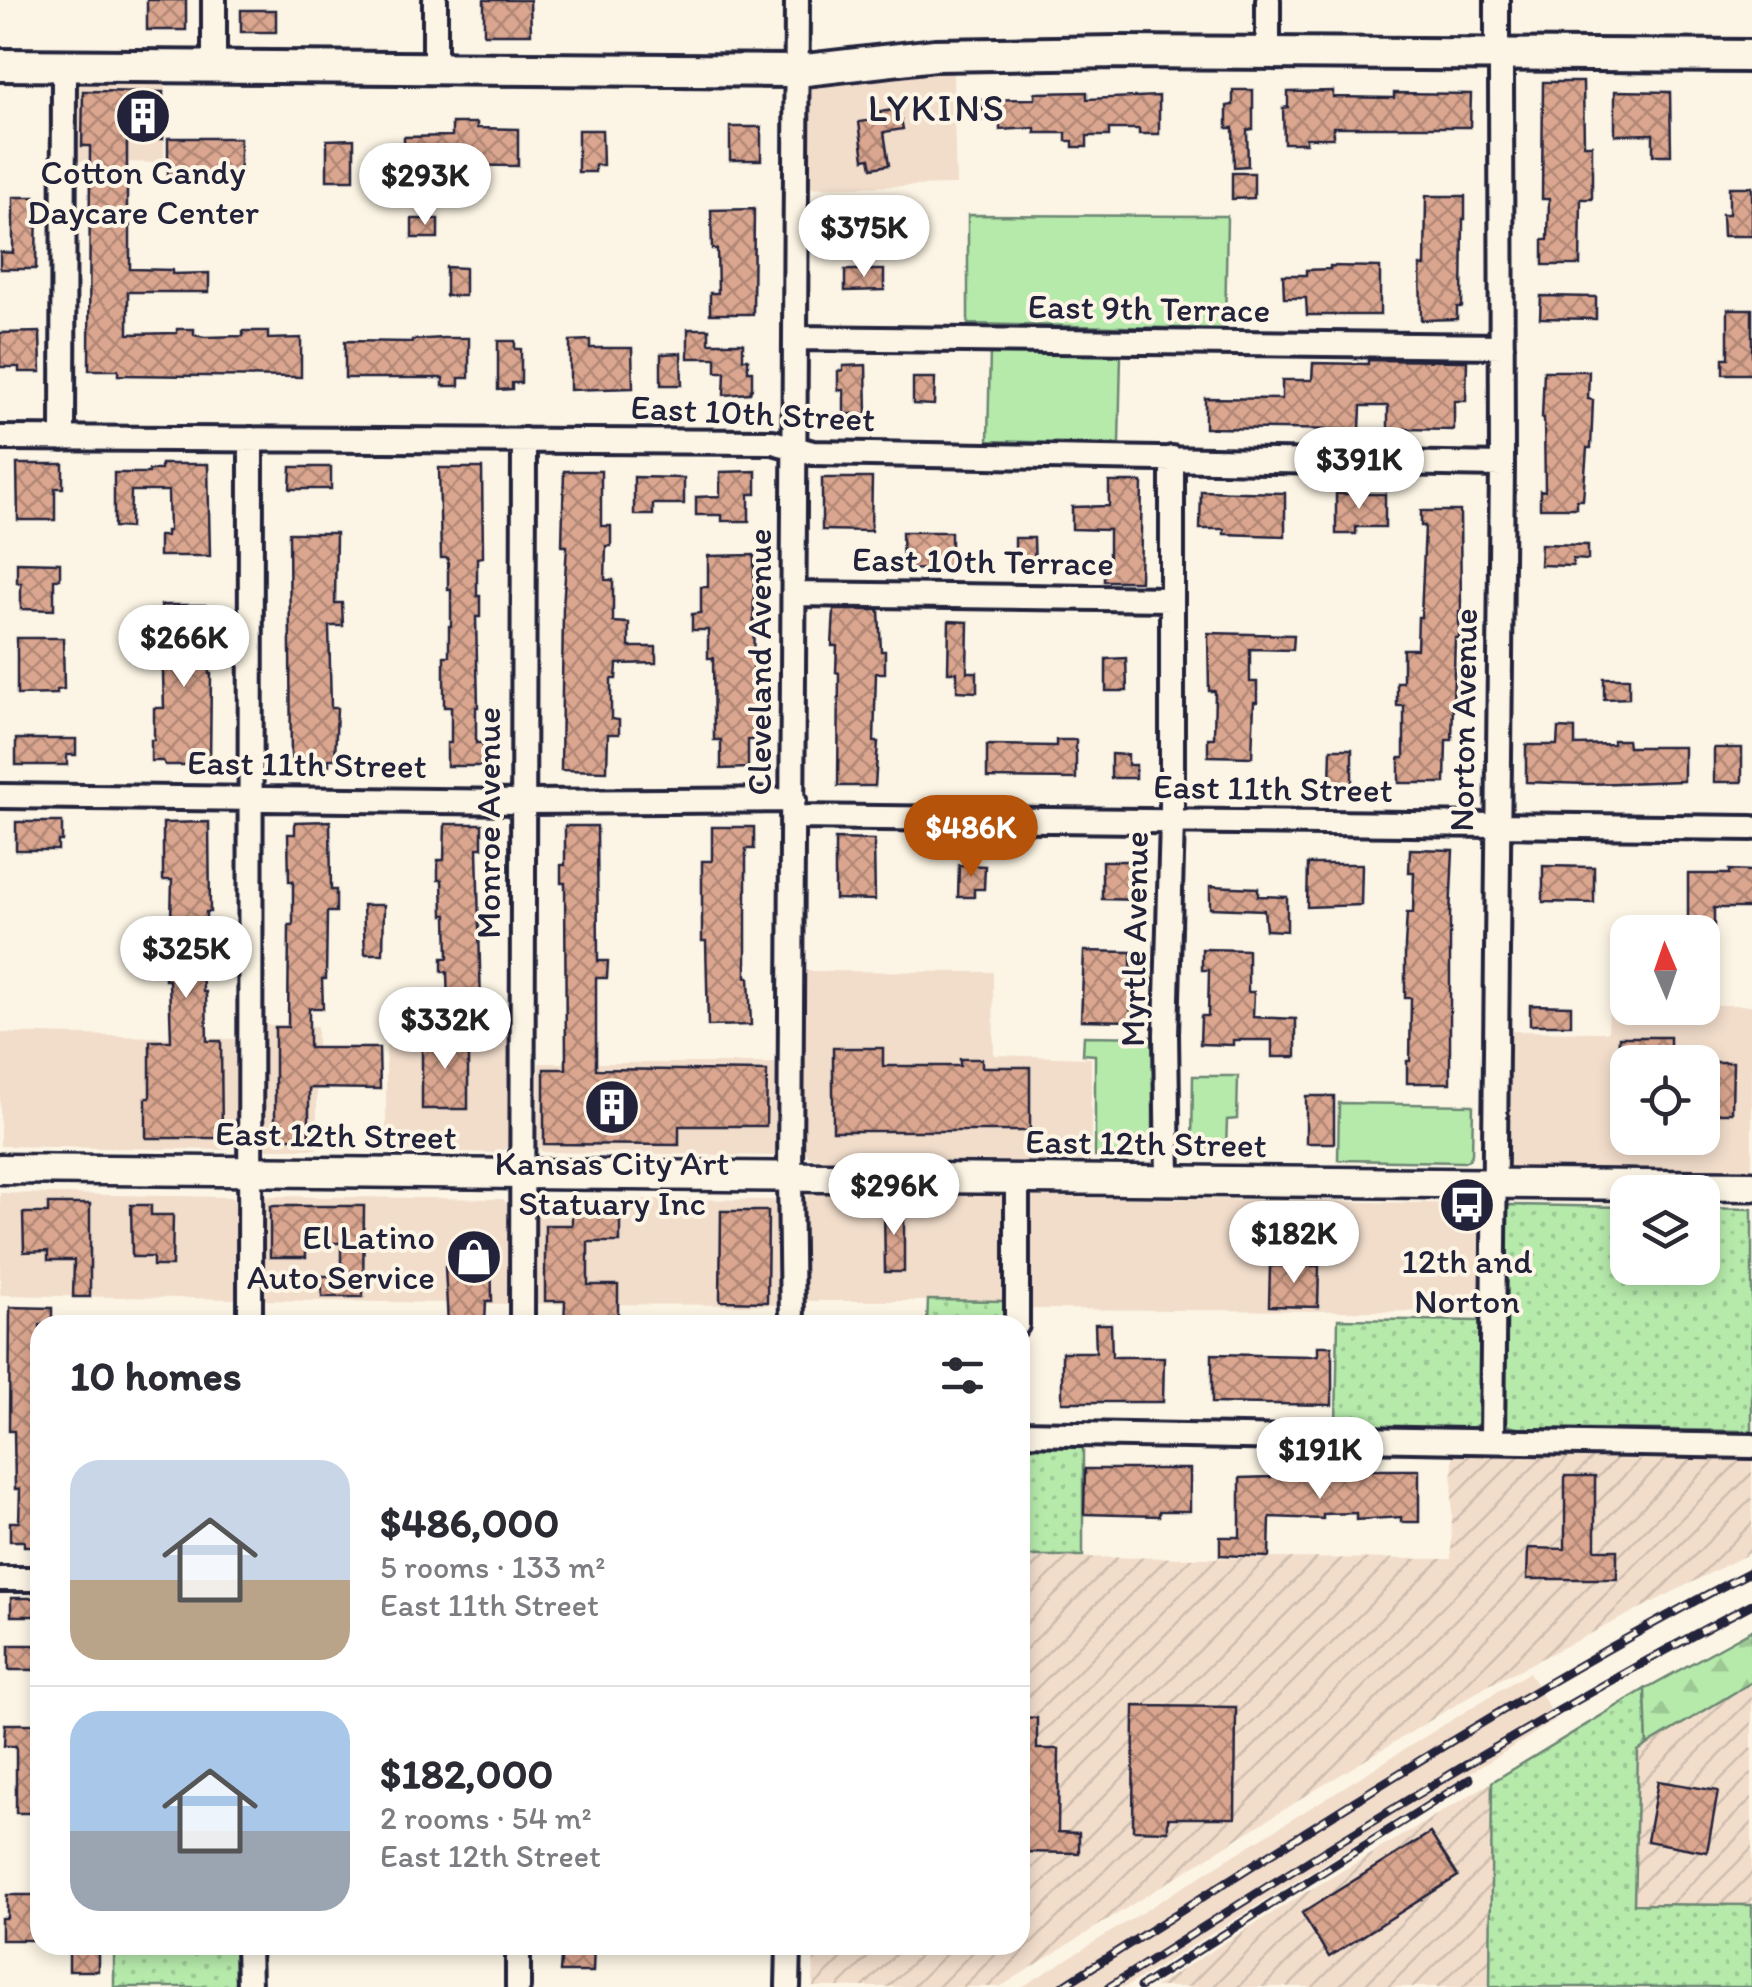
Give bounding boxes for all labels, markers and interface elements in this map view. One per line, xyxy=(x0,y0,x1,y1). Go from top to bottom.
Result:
district label: LYKINS xyxy=(868,85,1006,131)
building icon: Cotton Candy Daycare Center xyxy=(113,86,173,146)
pin: $293K xyxy=(355,143,495,228)
place label: Cotton Candy Daycare Center xyxy=(27,151,259,233)
text: $293K xyxy=(381,156,469,194)
pin: $375K xyxy=(794,195,934,280)
text: $375K xyxy=(821,208,907,246)
street label: East 9th Terrace xyxy=(1027,285,1271,331)
street label: East 10th Street xyxy=(630,386,876,440)
pin: $391K xyxy=(1289,427,1429,512)
text: $391K xyxy=(1316,440,1402,478)
street label: Cleveland Avenue xyxy=(738,528,780,796)
street label: East 10th Terrace xyxy=(852,538,1114,584)
pin: $266K xyxy=(114,605,254,690)
street label: Norton Avenue xyxy=(1440,608,1486,832)
text: $266K xyxy=(140,618,228,656)
street label: Monroe Avenue xyxy=(467,707,509,939)
street label: East 11th Street xyxy=(187,741,427,787)
street label: East 11th Street xyxy=(1153,765,1393,811)
pin: $486K xyxy=(901,795,1041,880)
text: $486K xyxy=(926,808,1016,846)
street label: Myrtle Avenue xyxy=(1111,831,1157,1047)
north arrow xyxy=(1610,915,1720,1025)
map controls xyxy=(1610,915,1720,1285)
pin: $325K xyxy=(116,916,256,1001)
text: $325K xyxy=(142,929,230,967)
pin: $332K xyxy=(375,987,515,1072)
text: $332K xyxy=(401,1000,489,1038)
button: locate xyxy=(1610,1045,1720,1155)
building icon: Kansas City Art Statuary Inc xyxy=(582,1077,642,1137)
street label: East 12th Street xyxy=(215,1112,457,1158)
street label: East 12th Street xyxy=(1025,1120,1267,1166)
place label: Kansas City Art Statuary Inc xyxy=(494,1142,730,1224)
pin: $296K xyxy=(824,1153,964,1238)
text: $296K xyxy=(850,1166,938,1204)
bus stop icon: 12th and Norton xyxy=(1437,1175,1497,1235)
button: layers xyxy=(1610,1175,1720,1285)
pin: $182K xyxy=(1224,1201,1364,1286)
text: $182K xyxy=(1251,1214,1337,1252)
place label: El Latino Auto Service xyxy=(247,1216,435,1298)
shop icon: El Latino Auto Service xyxy=(444,1227,504,1287)
place label: 12th and Norton xyxy=(1402,1240,1532,1322)
icon: filters xyxy=(935,1348,990,1403)
text: 10 homes xyxy=(70,1350,242,1401)
pin: $191K xyxy=(1250,1417,1390,1502)
text: $191K xyxy=(1278,1430,1362,1468)
text: $486,000 xyxy=(380,1497,559,1548)
icon: home xyxy=(150,1500,270,1620)
text: 5 rooms · 133 m² xyxy=(380,1548,605,1586)
text: East 11th Street xyxy=(380,1586,599,1624)
text: $182,000 xyxy=(380,1748,553,1799)
icon: home xyxy=(150,1751,270,1871)
text: 2 rooms · 54 m² xyxy=(380,1799,592,1837)
text: East 12th Street xyxy=(380,1837,601,1875)

